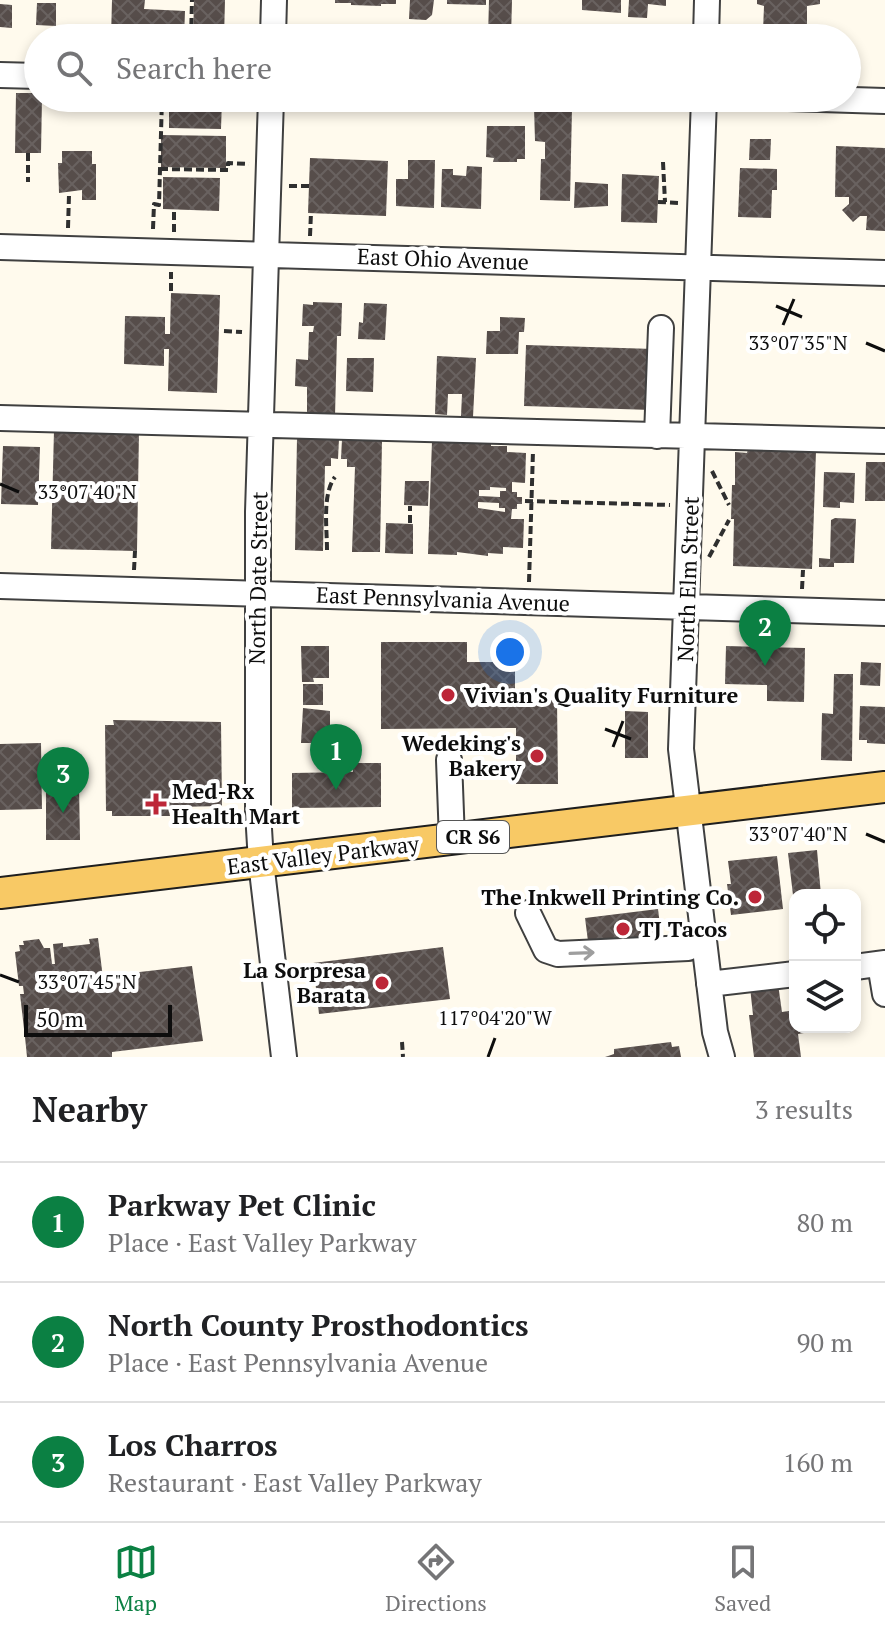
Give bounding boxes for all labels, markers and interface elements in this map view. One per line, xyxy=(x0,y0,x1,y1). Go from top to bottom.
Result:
search box xyxy=(24,24,861,112)
icon: search xyxy=(52,46,96,90)
text: Search here xyxy=(116,48,272,88)
street label: East Ohio Avenue xyxy=(357,241,529,276)
text: 33°07'35"N xyxy=(748,329,848,356)
text: 33°07'40"N xyxy=(37,478,137,505)
street label: North Date Street xyxy=(241,491,274,665)
street label: North Elm Street xyxy=(670,496,705,662)
street label: East Pennsylvania Avenue xyxy=(316,580,570,617)
pin: 2 xyxy=(739,600,791,666)
your location xyxy=(490,632,530,672)
place label: Vivian's Quality Furniture xyxy=(464,680,738,709)
marker: Vivian's Quality Furniture xyxy=(439,686,457,704)
pin: 1 xyxy=(310,724,362,790)
place label: Wedeking's Bakery xyxy=(402,728,521,782)
pin: 3 xyxy=(37,747,89,813)
marker: Wedeking's Bakery xyxy=(528,747,546,765)
place label: Med-Rx Health Mart xyxy=(172,776,300,830)
marker: Med-Rx Health Mart xyxy=(147,795,165,813)
text: 33°07'40"N xyxy=(748,820,848,847)
road number: CR S6 xyxy=(437,821,509,853)
street label: East Valley Parkway xyxy=(225,828,421,881)
place label: The Inkwell Printing Co. xyxy=(481,882,739,911)
marker: The Inkwell Printing Co. xyxy=(746,888,764,906)
map controls xyxy=(789,889,861,1033)
button: locate xyxy=(789,889,861,961)
place label: TJ Tacos xyxy=(639,914,727,943)
marker: TJ Tacos xyxy=(614,920,632,938)
one-way arrow xyxy=(568,945,595,960)
place label: La Sorpresa Barata xyxy=(243,955,366,1009)
button: layers xyxy=(789,961,861,1033)
text: 33°07'45"N xyxy=(37,968,137,995)
marker: La Sorpresa Barata xyxy=(373,974,391,992)
scale bar xyxy=(24,1001,172,1037)
text: 50 m xyxy=(36,1004,84,1033)
text: 117°04'20"W xyxy=(438,1004,552,1031)
text: Nearby xyxy=(32,1087,147,1132)
text: 3 results xyxy=(755,1092,853,1126)
text: Parkway Pet Clinic xyxy=(108,1185,376,1225)
text: 1 xyxy=(51,1205,65,1239)
text: 80 m xyxy=(797,1205,853,1239)
text: Place · East Valley Parkway xyxy=(108,1225,416,1259)
text: North County Prosthodontics xyxy=(108,1305,529,1345)
text: 2 xyxy=(51,1325,65,1359)
text: 90 m xyxy=(797,1325,853,1359)
text: Place · East Pennsylvania Avenue xyxy=(108,1345,488,1379)
text: Los Charros xyxy=(108,1425,278,1465)
text: 3 xyxy=(51,1445,65,1479)
text: 160 m xyxy=(783,1445,853,1479)
text: Restaurant · East Valley Parkway xyxy=(108,1465,482,1499)
tab: Map xyxy=(114,1540,158,1617)
tab: Directions xyxy=(385,1540,487,1617)
tab: Saved xyxy=(714,1540,771,1617)

